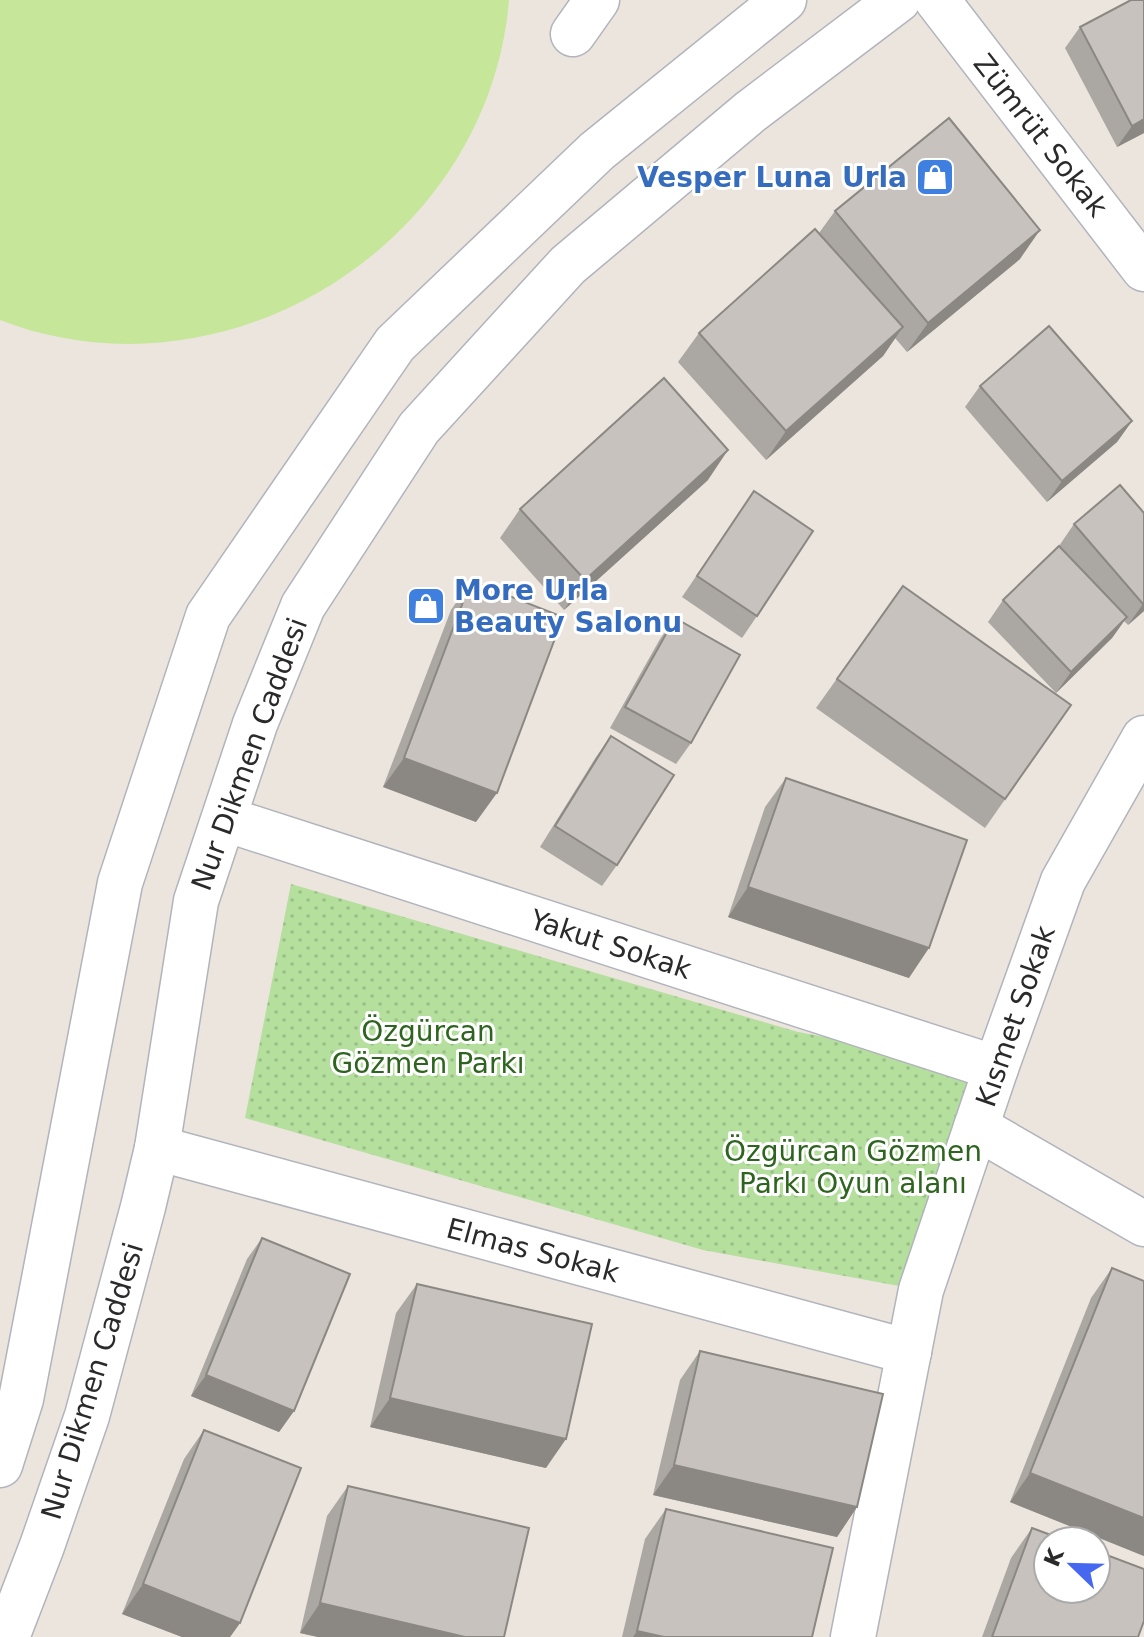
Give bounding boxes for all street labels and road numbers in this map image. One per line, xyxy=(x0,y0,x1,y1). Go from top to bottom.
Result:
street label: Zümrüt Sokak xyxy=(967,47,1115,224)
street label: Nur Dikmen Caddesi xyxy=(185,613,314,895)
street label: Yakut Sokak xyxy=(525,903,696,986)
street label: Kısmet Sokak xyxy=(969,921,1062,1111)
street label: Elmas Sokak xyxy=(443,1212,624,1290)
street label: Nur Dikmen Caddesi xyxy=(35,1239,150,1524)

